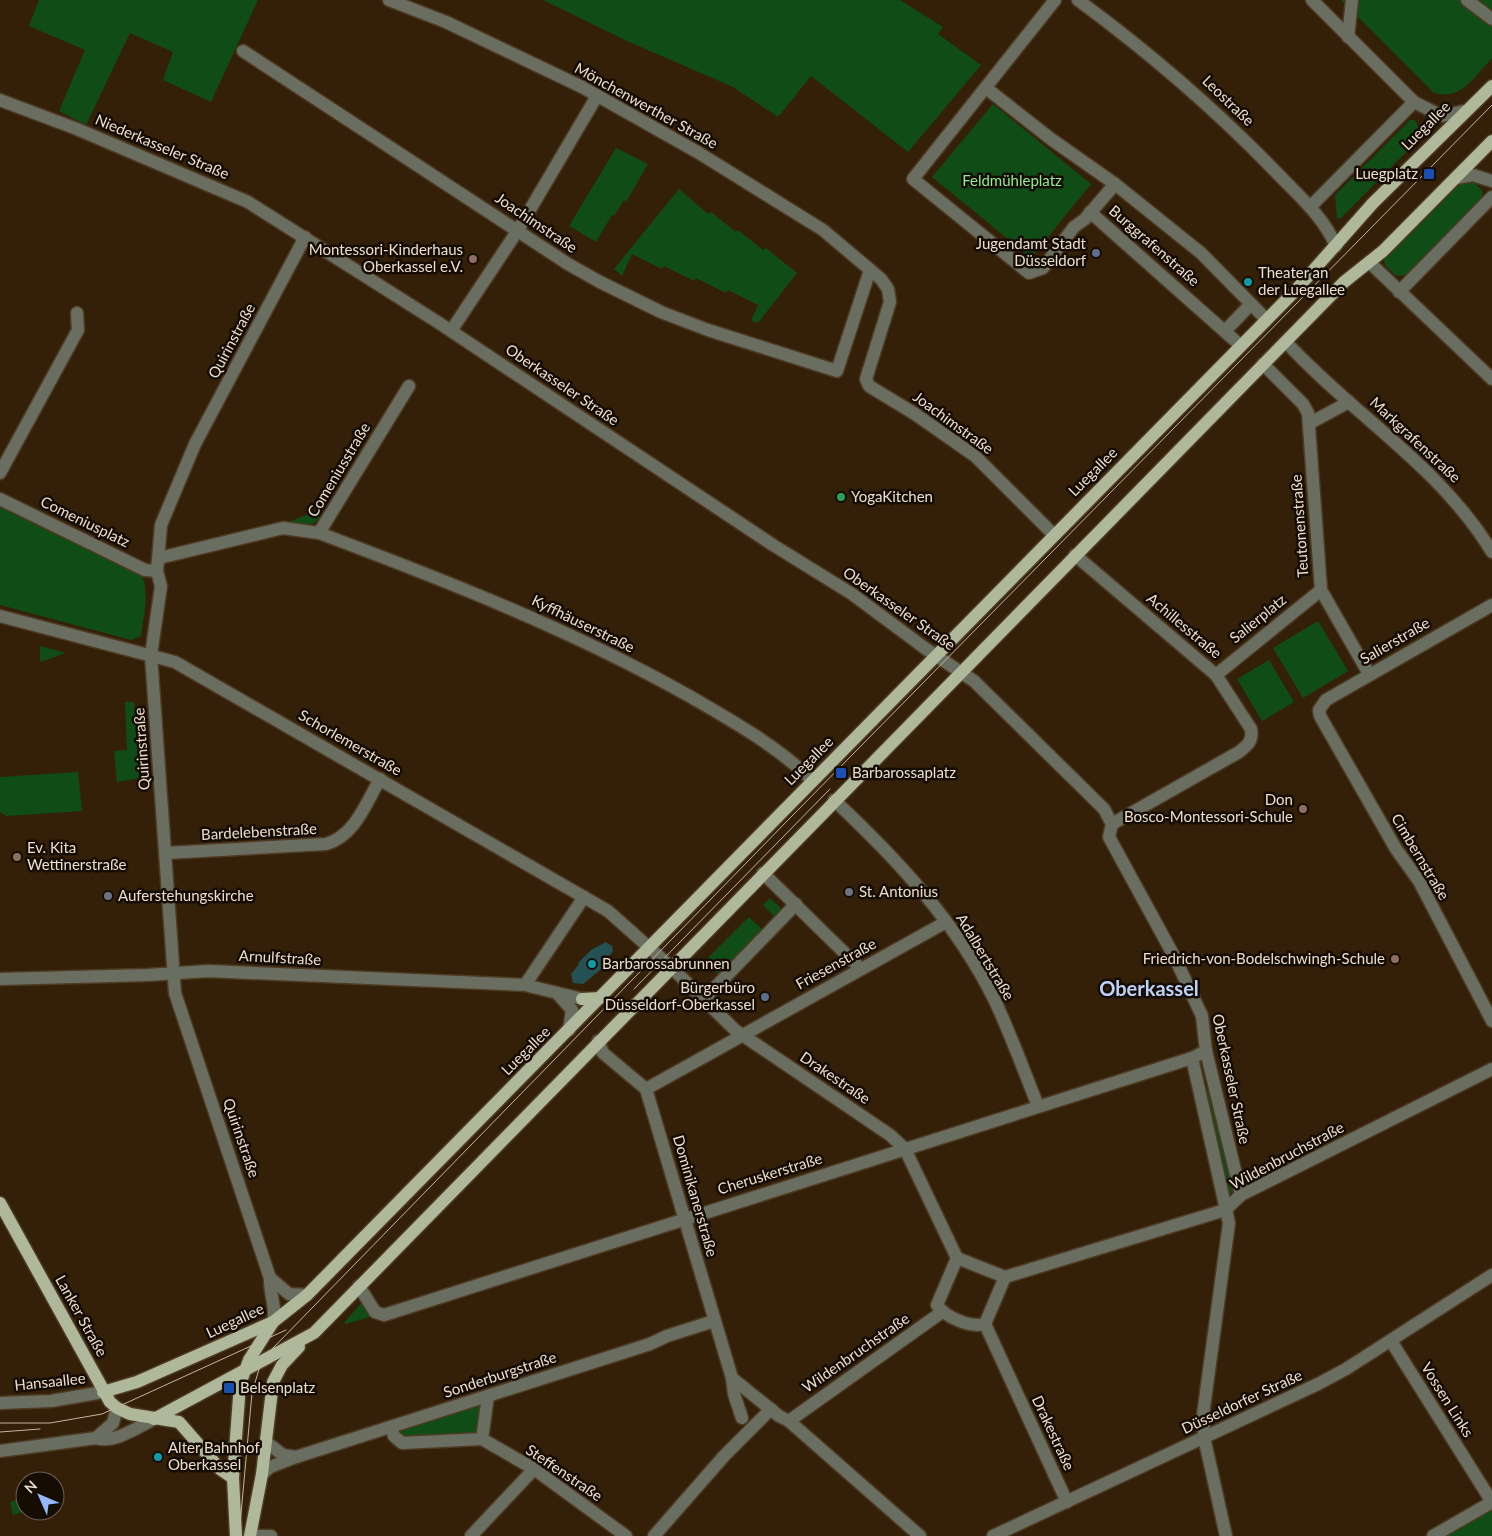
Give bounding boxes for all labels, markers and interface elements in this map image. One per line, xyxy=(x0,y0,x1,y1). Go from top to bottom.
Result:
street label: Mönchenwerther Straße xyxy=(572,58,721,152)
street label: Leostraße xyxy=(1199,71,1258,129)
street label: Luegallee xyxy=(1397,97,1454,153)
street label: Niederkasseler Straße xyxy=(93,110,232,182)
place label: Luegplatz xyxy=(1355,164,1418,182)
marker: Luegplatz xyxy=(1422,167,1436,181)
park label: Feldmühleplatz xyxy=(962,171,1062,189)
street label: Joachimstraße xyxy=(492,188,581,256)
street label: Burggrafenstraße xyxy=(1106,201,1204,289)
place label: Jugendamt Stadt Düsseldorf xyxy=(976,234,1087,269)
place label: Montessori-Kinderhaus Oberkassel e.V. xyxy=(309,240,463,275)
marker: Jugendamt Stadt Düsseldorf xyxy=(1090,247,1102,259)
marker: Montessori-Kinderhaus Oberkassel e.V. xyxy=(467,253,479,265)
place label: Theater an der Luegallee xyxy=(1258,263,1345,298)
marker: Theater an der Luegallee xyxy=(1242,276,1254,288)
street label: Quirinstraße xyxy=(204,300,258,381)
street label: Oberkasseler Straße xyxy=(503,340,623,429)
street label: Joachimstraße xyxy=(910,387,997,457)
street label: Markgrafenstraße xyxy=(1367,393,1465,486)
street label: Comeniusstraße xyxy=(303,419,373,520)
street label: Luegallee xyxy=(1064,443,1121,499)
street label: Teutonenstraße xyxy=(1286,474,1312,578)
place label: YogaKitchen xyxy=(851,487,933,505)
marker: YogaKitchen xyxy=(835,491,847,503)
street label: Comeniusplatz xyxy=(38,492,133,551)
street label: Oberkasseler Straße xyxy=(840,563,959,654)
street label: Achillesstraße xyxy=(1144,589,1226,662)
street label: Kyffhäuserstraße xyxy=(529,590,638,656)
street label: Salierplatz xyxy=(1225,590,1289,646)
street label: Salierstraße xyxy=(1357,613,1433,667)
street label: Schorlemerstraße xyxy=(296,705,405,779)
street label: Quirinstraße xyxy=(129,707,153,791)
street label: Luegallee xyxy=(780,732,837,788)
place label: Barbarossaplatz xyxy=(852,763,956,781)
marker: Barbarossaplatz xyxy=(834,766,848,780)
place label: Don Bosco-Montessori-Schule xyxy=(1124,790,1293,825)
marker: Don Bosco-Montessori-Schule xyxy=(1297,803,1309,815)
street label: Cimbernstraße xyxy=(1388,810,1454,903)
street label: Bardelebenstraße xyxy=(201,819,317,843)
place label: Ev. Kita Wettinerstraße xyxy=(27,838,127,873)
marker: Ev. Kita Wettinerstraße xyxy=(11,851,23,863)
place label: St. Antonius xyxy=(859,882,938,900)
place label: Auferstehungskirche xyxy=(118,886,254,904)
marker: St. Antonius xyxy=(843,886,855,898)
marker: Auferstehungskirche xyxy=(102,890,114,902)
street label: Adalbertstraße xyxy=(953,910,1019,1003)
street label: Friesenstraße xyxy=(792,934,879,993)
street label: Arnulfstraße xyxy=(238,946,322,968)
place label: Friedrich-von-Bodelschwingh-Schule xyxy=(1143,949,1385,967)
marker: Friedrich-von-Bodelschwingh-Schule xyxy=(1389,953,1401,965)
place label: Barbarossabrunnen xyxy=(602,954,730,972)
marker: Barbarossabrunnen xyxy=(586,958,598,970)
district label: Oberkassel xyxy=(1099,976,1199,1000)
place label: Bürgerbüro Düsseldorf-Oberkassel xyxy=(605,978,755,1013)
marker: Bürgerbüro Düsseldorf-Oberkassel xyxy=(759,991,771,1003)
street label: Oberkasseler Straße xyxy=(1209,1012,1255,1146)
street label: Luegallee xyxy=(497,1022,554,1078)
street label: Drakestraße xyxy=(797,1047,874,1107)
street label: Quirinstraße xyxy=(220,1096,264,1180)
street label: Wildenbruchstraße xyxy=(1227,1117,1347,1193)
street label: Dominikanerstraße xyxy=(670,1133,722,1259)
street label: Cheruskerstraße xyxy=(715,1149,824,1198)
street label: Lanker Straße xyxy=(52,1272,112,1359)
street label: Luegallee xyxy=(203,1299,266,1341)
street label: Wildenbruchstraße xyxy=(799,1309,912,1396)
street label: Sonderburgstraße xyxy=(441,1347,559,1401)
street label: Vossen Links xyxy=(1418,1359,1478,1440)
street label: Düsseldorfer Straße xyxy=(1178,1365,1305,1437)
street label: Hansaallee xyxy=(13,1368,86,1394)
place label: Belsenplatz xyxy=(240,1378,316,1396)
marker: Belsenplatz xyxy=(222,1381,236,1395)
street label: Drakestraße xyxy=(1029,1392,1079,1473)
place label: Alter Bahnhof Oberkassel xyxy=(168,1438,260,1473)
street label: Steffenstraße xyxy=(523,1440,606,1504)
marker: Alter Bahnhof Oberkassel xyxy=(152,1451,164,1463)
north arrow xyxy=(15,1471,65,1521)
text: N xyxy=(21,1477,40,1496)

